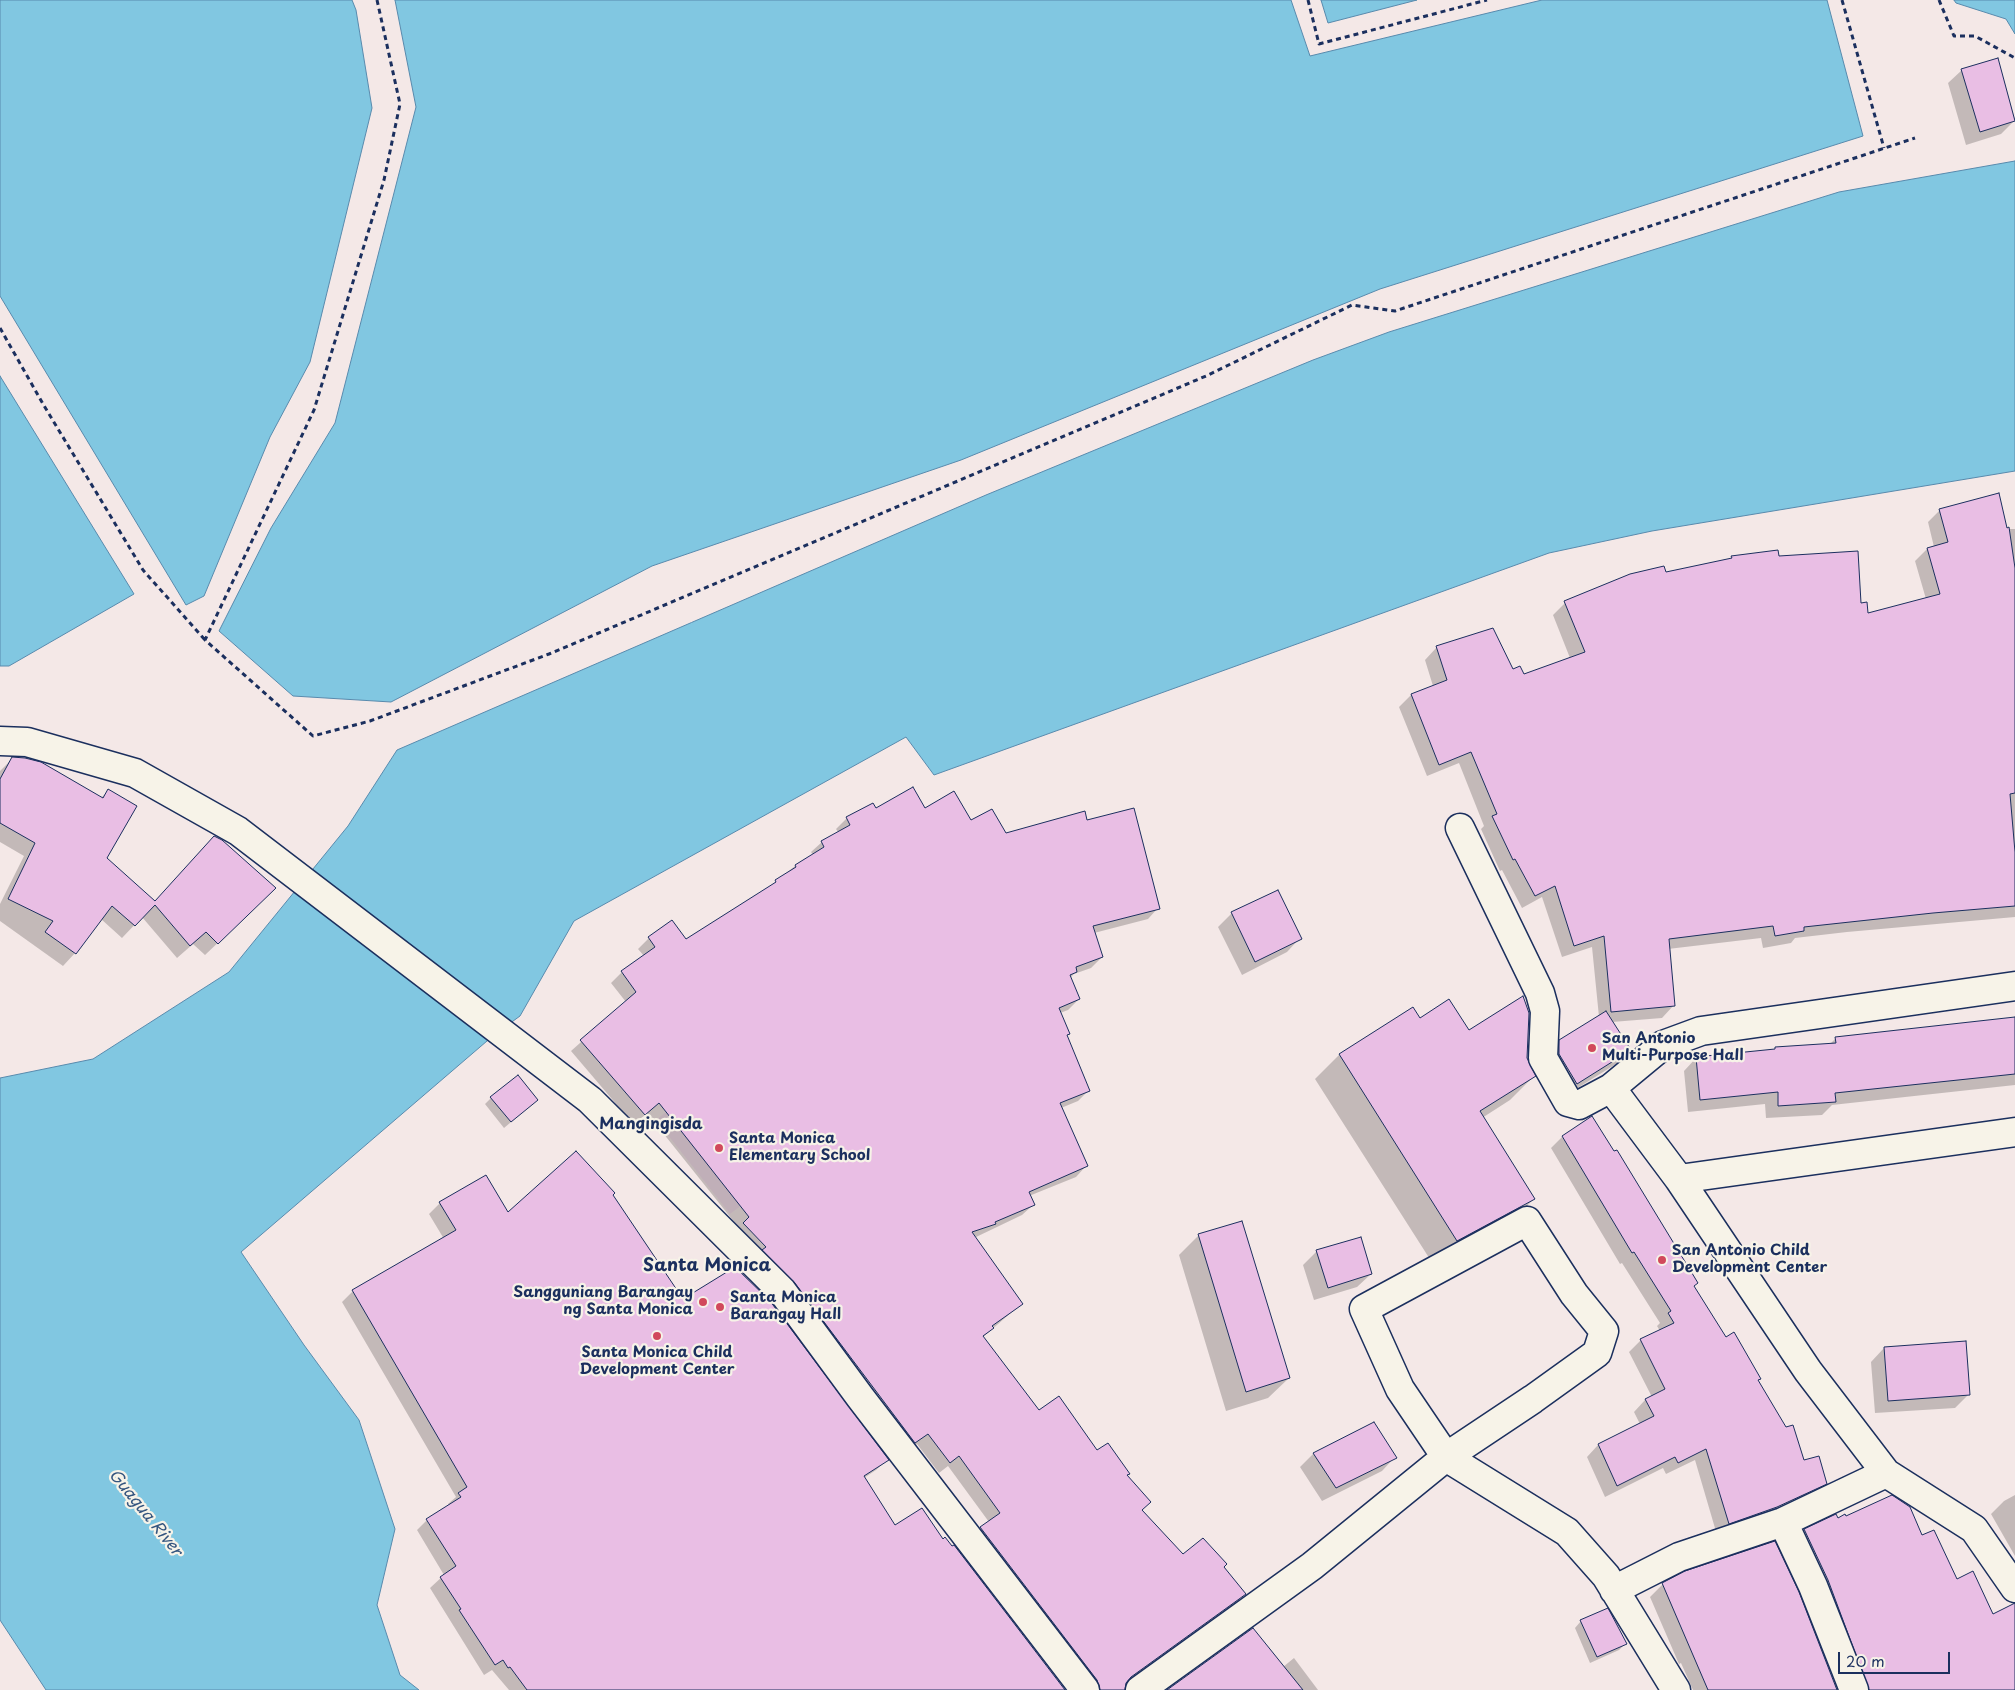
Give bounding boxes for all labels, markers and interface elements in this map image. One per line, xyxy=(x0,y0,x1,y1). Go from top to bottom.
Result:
place label: San Antonio Multi-Purpose Hall xyxy=(1602,1030,1743,1065)
marker: San Antonio Multi-Purpose Hall xyxy=(1586,1042,1598,1054)
district label: Mangingisda xyxy=(599,1115,703,1135)
place label: Santa Monica Elementary School xyxy=(729,1130,870,1165)
marker: Santa Monica Elementary School xyxy=(713,1142,725,1154)
place label: San Antonio Child Development Center xyxy=(1672,1242,1827,1277)
marker: San Antonio Child Development Center xyxy=(1656,1254,1668,1266)
district label: Santa Monica xyxy=(643,1255,771,1277)
place label: Sangguniang Barangay ng Santa Monica xyxy=(513,1284,693,1319)
place label: Santa Monica Barangay Hall xyxy=(730,1289,841,1324)
marker: Sangguniang Barangay ng Santa Monica xyxy=(697,1296,709,1308)
marker: Santa Monica Barangay Hall xyxy=(714,1301,726,1313)
marker: Santa Monica Child Development Center xyxy=(651,1330,663,1342)
place label: Santa Monica Child Development Center xyxy=(579,1344,735,1379)
water label: Guagua River xyxy=(104,1466,186,1560)
scale bar xyxy=(1840,1642,1952,1674)
text: 20 m xyxy=(1846,1649,1885,1672)

